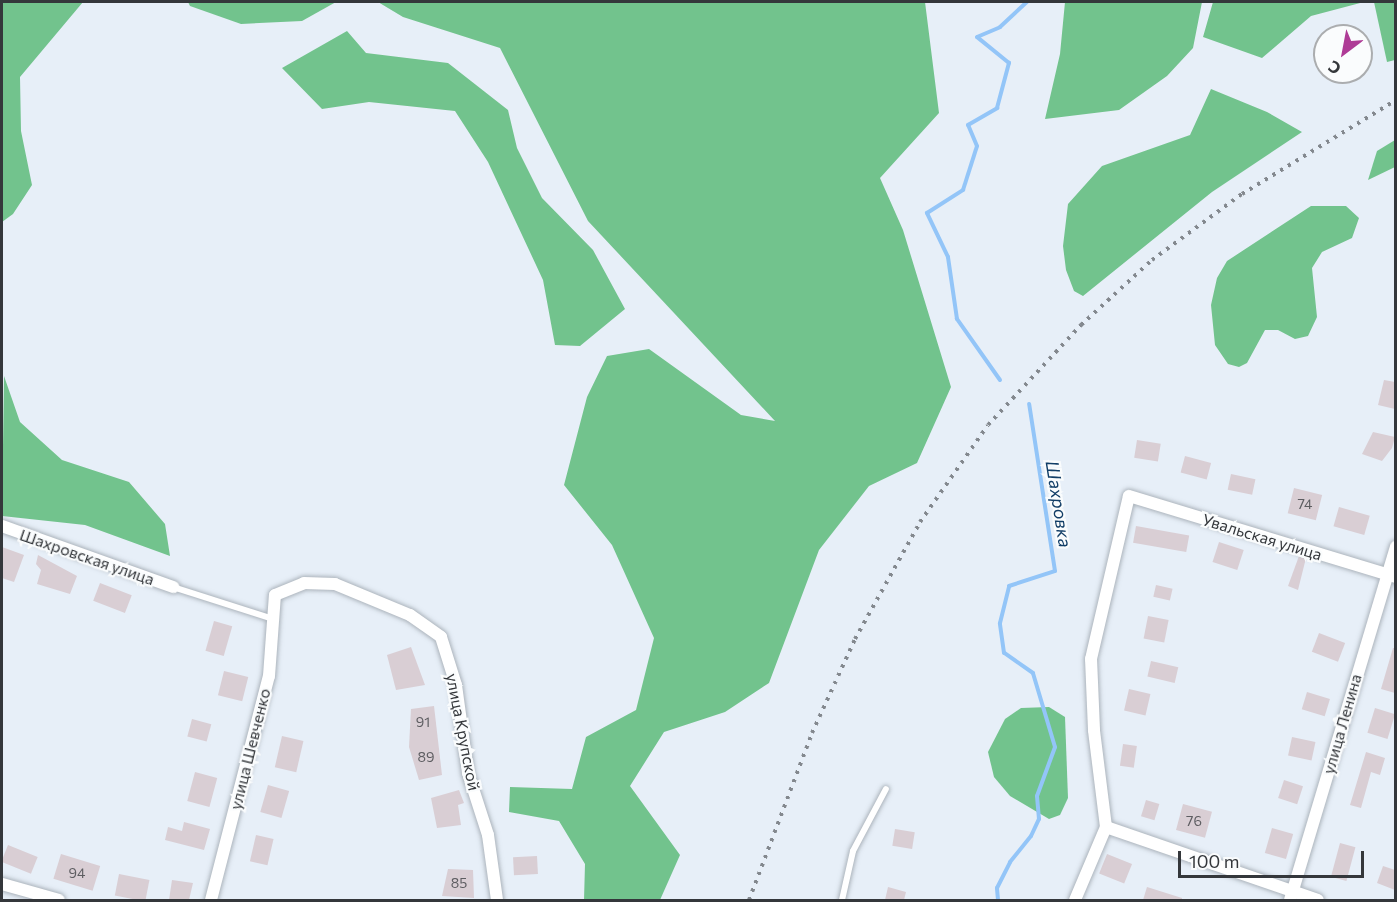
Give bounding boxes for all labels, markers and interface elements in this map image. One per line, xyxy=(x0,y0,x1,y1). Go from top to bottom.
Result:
north arrow xyxy=(1313,24,1373,84)
text: С xyxy=(1325,57,1344,79)
water label: Шахровка xyxy=(1041,459,1077,549)
house number: 74 xyxy=(1298,496,1312,512)
street label: Увальская улица xyxy=(1200,510,1324,564)
street label: Шахровская улица xyxy=(17,525,157,589)
street label: улица Крупской xyxy=(442,672,484,792)
street label: улица Ленина xyxy=(1319,672,1365,776)
street label: улица Шевченко xyxy=(226,686,274,812)
house number: 91 xyxy=(416,714,430,730)
house number: 89 xyxy=(418,749,434,765)
house number: 76 xyxy=(1186,813,1202,829)
scale bar xyxy=(1181,839,1367,877)
text: 100 m xyxy=(1189,850,1239,872)
house number: 94 xyxy=(69,865,85,881)
house number: 85 xyxy=(451,875,467,891)

